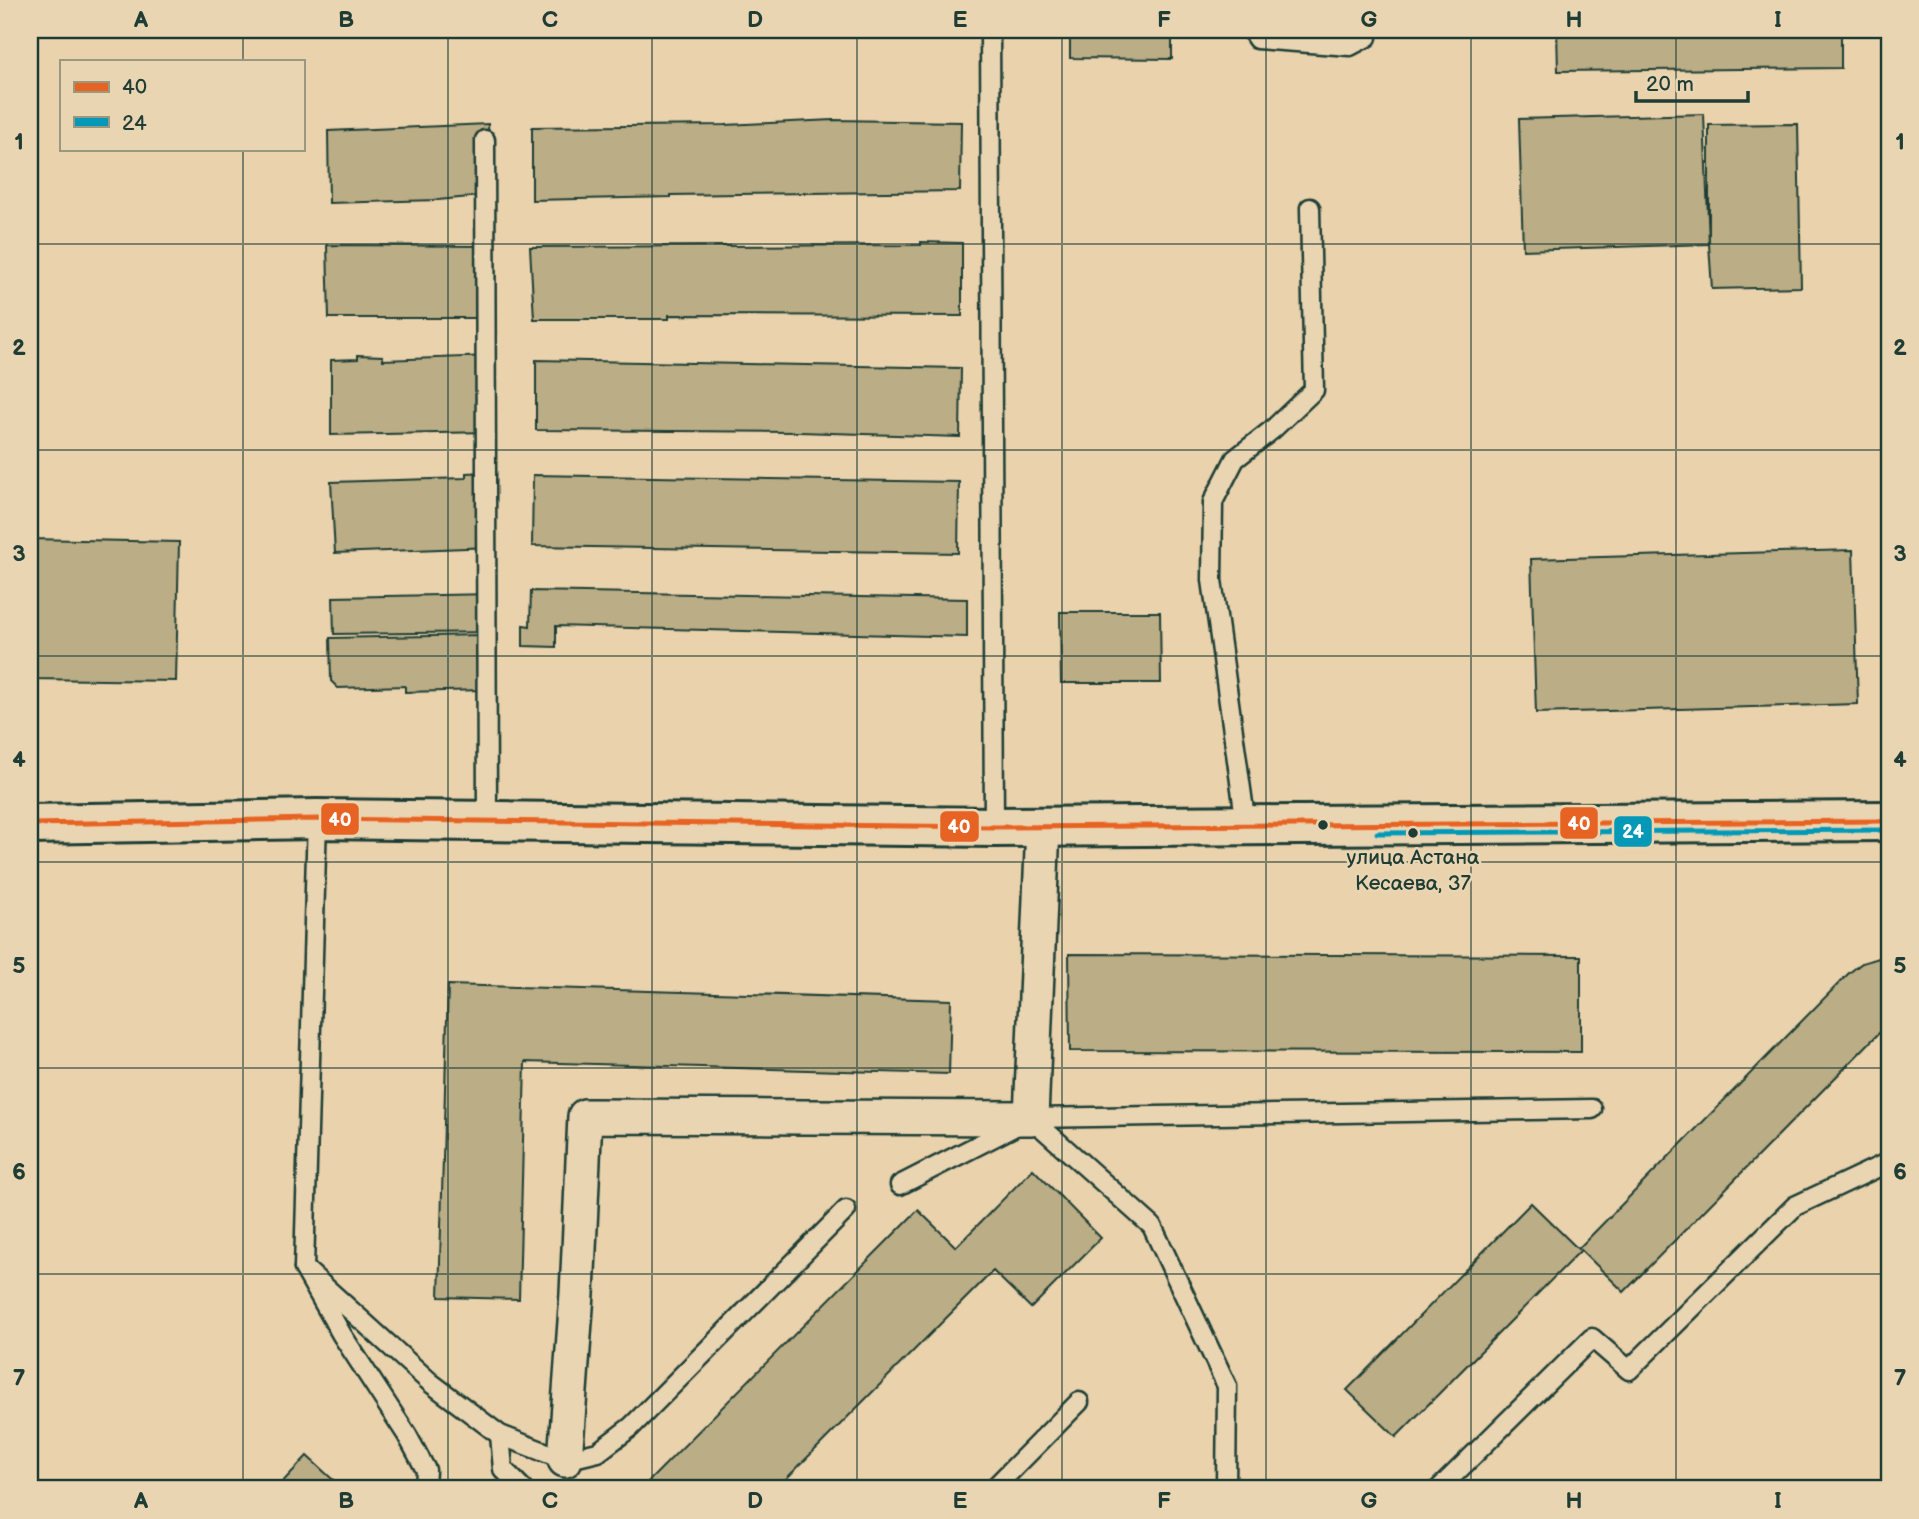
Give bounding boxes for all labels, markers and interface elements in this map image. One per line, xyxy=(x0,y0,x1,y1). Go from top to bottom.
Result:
text: A xyxy=(133,6,149,34)
text: B xyxy=(338,6,354,34)
text: C xyxy=(542,6,558,34)
text: D xyxy=(747,6,763,34)
text: E xyxy=(953,6,968,34)
text: F xyxy=(1157,6,1171,34)
text: G xyxy=(1361,6,1378,34)
text: H xyxy=(1565,6,1583,34)
text: I xyxy=(1774,6,1782,34)
legend xyxy=(60,60,304,150)
scale bar xyxy=(1636,60,1748,104)
text: 20 m xyxy=(1646,72,1694,97)
text: 40 xyxy=(122,75,147,100)
text: 24 xyxy=(122,111,147,136)
text: 1 xyxy=(14,128,24,156)
text: 1 xyxy=(1895,128,1905,156)
text: 2 xyxy=(12,334,26,362)
text: 2 xyxy=(1893,334,1907,362)
text: 3 xyxy=(12,540,26,568)
text: 3 xyxy=(1893,540,1907,568)
text: 4 xyxy=(12,746,26,774)
text: 4 xyxy=(1893,746,1907,774)
line badge: 40 xyxy=(320,802,360,836)
line badge: 40 xyxy=(1559,806,1599,840)
text: 40 xyxy=(328,809,352,832)
line badge: 40 xyxy=(939,810,980,843)
text: 40 xyxy=(1567,813,1591,836)
line badge: 24 xyxy=(1613,815,1653,848)
text: 40 xyxy=(947,816,971,839)
unlabelled marker xyxy=(1316,818,1330,832)
text: 24 xyxy=(1622,821,1644,844)
marker: улица Астана Кесаева, 37 xyxy=(1406,826,1420,840)
place label: улица Астана Кесаева, 37 xyxy=(1347,845,1480,896)
text: 5 xyxy=(12,952,26,980)
text: 5 xyxy=(1893,952,1907,980)
text: 6 xyxy=(12,1158,26,1186)
text: 6 xyxy=(1893,1158,1907,1186)
text: 7 xyxy=(13,1364,26,1392)
text: 7 xyxy=(1894,1364,1907,1392)
text: A xyxy=(133,1487,149,1515)
text: B xyxy=(338,1487,354,1515)
text: C xyxy=(542,1487,558,1515)
text: D xyxy=(747,1487,763,1515)
text: E xyxy=(953,1487,968,1515)
text: F xyxy=(1157,1487,1171,1515)
text: G xyxy=(1361,1487,1378,1515)
text: H xyxy=(1565,1487,1583,1515)
text: I xyxy=(1774,1487,1782,1515)

